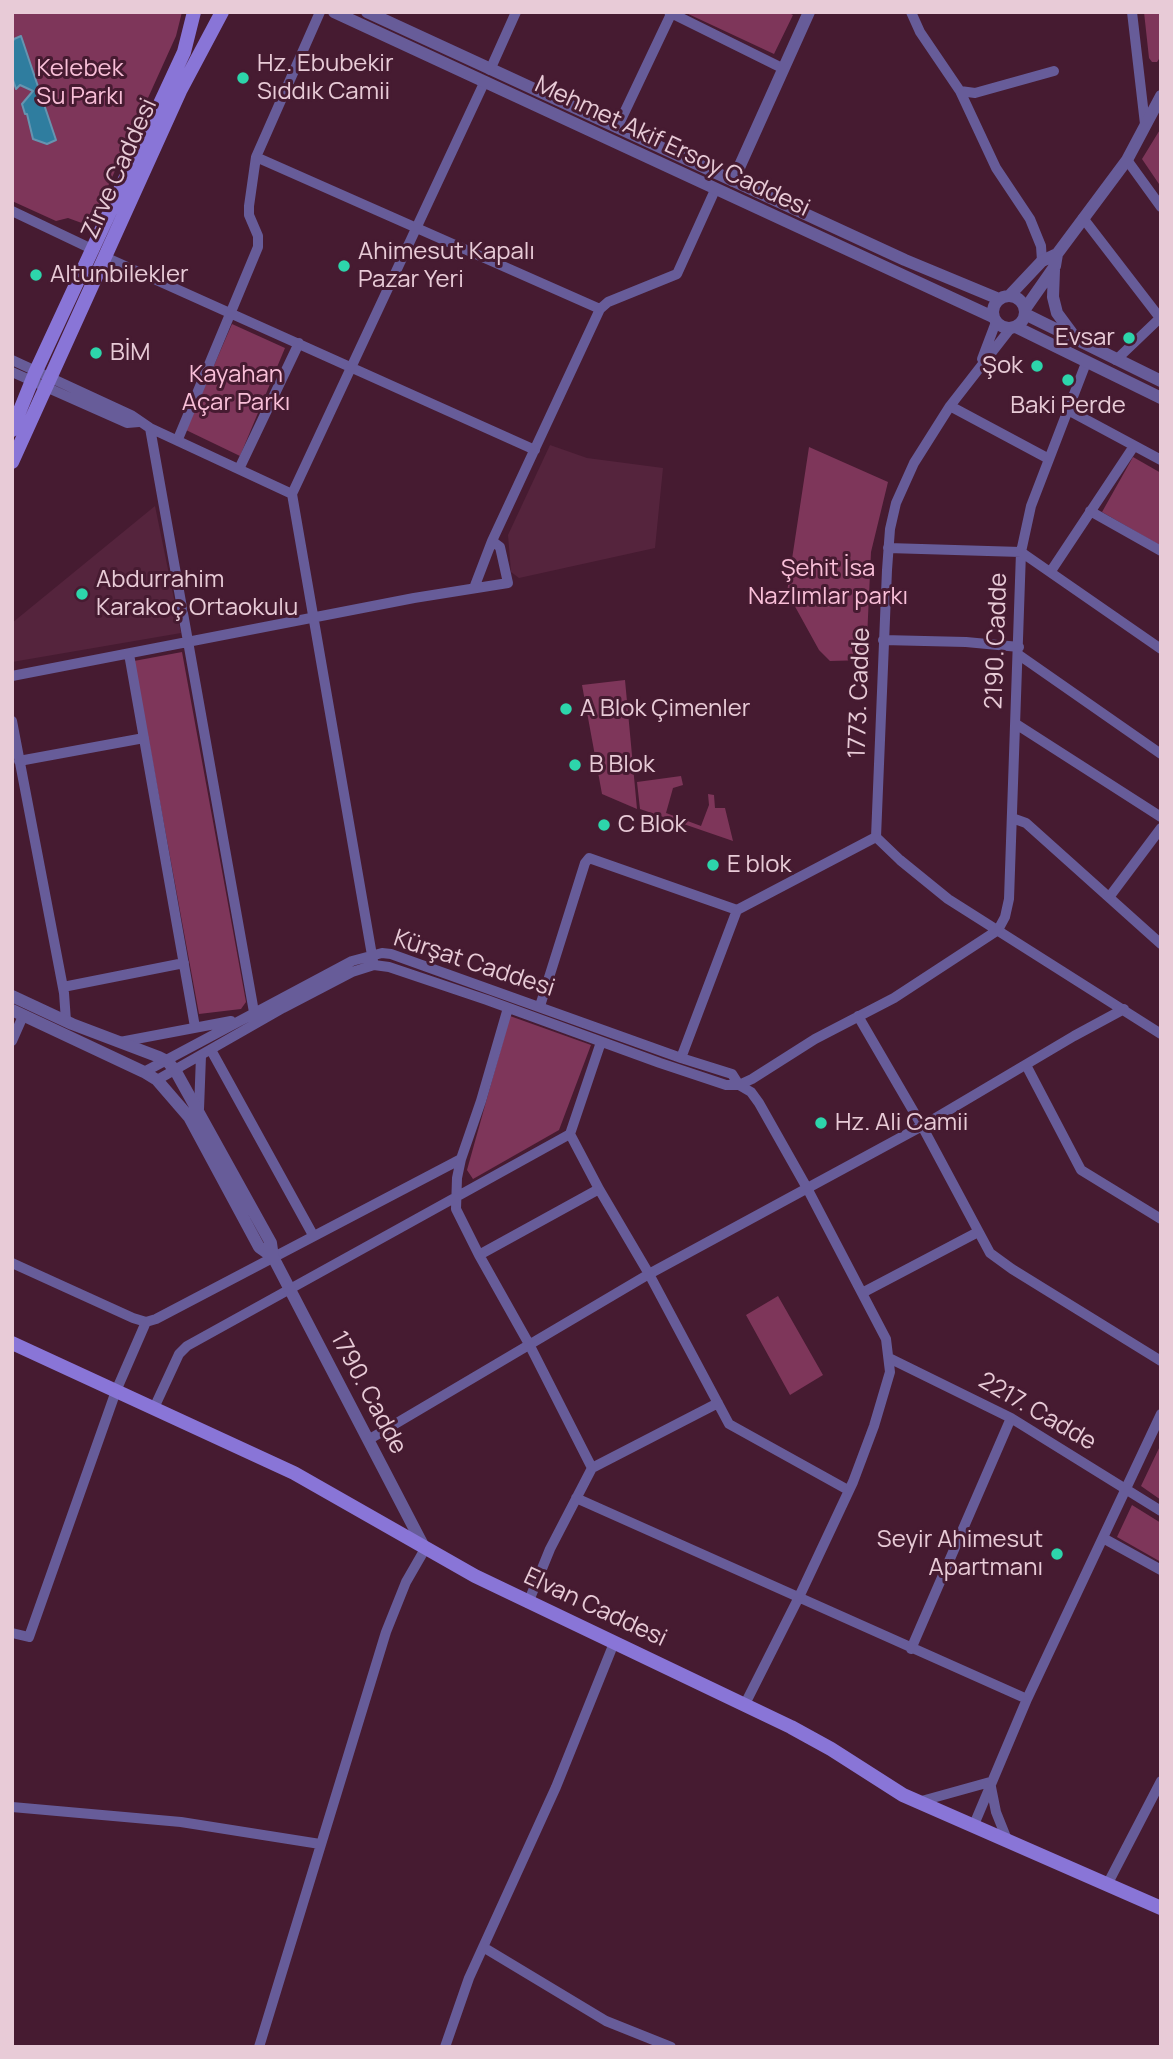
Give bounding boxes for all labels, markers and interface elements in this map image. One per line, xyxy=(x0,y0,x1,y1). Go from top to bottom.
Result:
place label: Hz. Ebubekir Sıddık Camii xyxy=(257,50,394,106)
park label: Kelebek Su Parkı xyxy=(36,55,124,111)
marker: Hz. Ebubekir Sıddık Camii xyxy=(235,70,251,86)
street label: Mehmet Akif Ersoy Caddesi xyxy=(530,71,814,223)
street label: Zirve Caddesi xyxy=(76,94,164,244)
place label: Ahimesut Kapalı Pazar Yeri xyxy=(358,238,535,294)
marker: Ahimesut Kapalı Pazar Yeri xyxy=(336,258,352,274)
place label: Altunbilekler xyxy=(50,261,189,289)
marker: Altunbilekler xyxy=(28,267,44,283)
place label: Evsar xyxy=(1055,324,1115,352)
marker: Evsar xyxy=(1121,330,1137,346)
place label: BİM xyxy=(110,339,150,367)
marker: BİM xyxy=(88,345,104,361)
place label: Şok xyxy=(982,352,1023,380)
marker: Şok xyxy=(1029,358,1045,374)
park label: Kayahan Açar Parkı xyxy=(182,361,290,417)
marker: Baki Perde xyxy=(1060,372,1076,388)
place label: Baki Perde xyxy=(1010,392,1126,420)
park label: Şehit İsa Nazlımlar parkı xyxy=(748,555,908,611)
place label: Abdurrahim Karakoç Ortaokulu xyxy=(96,566,298,622)
street label: 2190. Cadde xyxy=(980,572,1014,710)
marker: Abdurrahim Karakoç Ortaokulu xyxy=(74,586,90,602)
street label: 1773. Cadde xyxy=(843,627,877,759)
place label: A Blok Çimenler xyxy=(580,695,750,723)
marker: A Blok Çimenler xyxy=(558,701,574,717)
place label: B Blok xyxy=(589,751,655,779)
marker: B Blok xyxy=(567,757,583,773)
place label: C Blok xyxy=(618,811,686,839)
marker: C Blok xyxy=(596,817,612,833)
place label: E blok xyxy=(727,851,791,879)
marker: E blok xyxy=(705,857,721,873)
street label: Kürşat Caddesi xyxy=(390,924,558,1004)
place label: Hz. Ali Camii xyxy=(835,1109,968,1137)
marker: Hz. Ali Camii xyxy=(813,1115,829,1131)
street label: 1790. Cadde xyxy=(324,1327,412,1459)
street label: 2217. Cadde xyxy=(973,1367,1101,1457)
place label: Seyir Ahimesut Apartmanı xyxy=(877,1526,1043,1582)
marker: Seyir Ahimesut Apartmanı xyxy=(1049,1546,1065,1562)
street label: Elvan Caddesi xyxy=(519,1562,671,1654)

